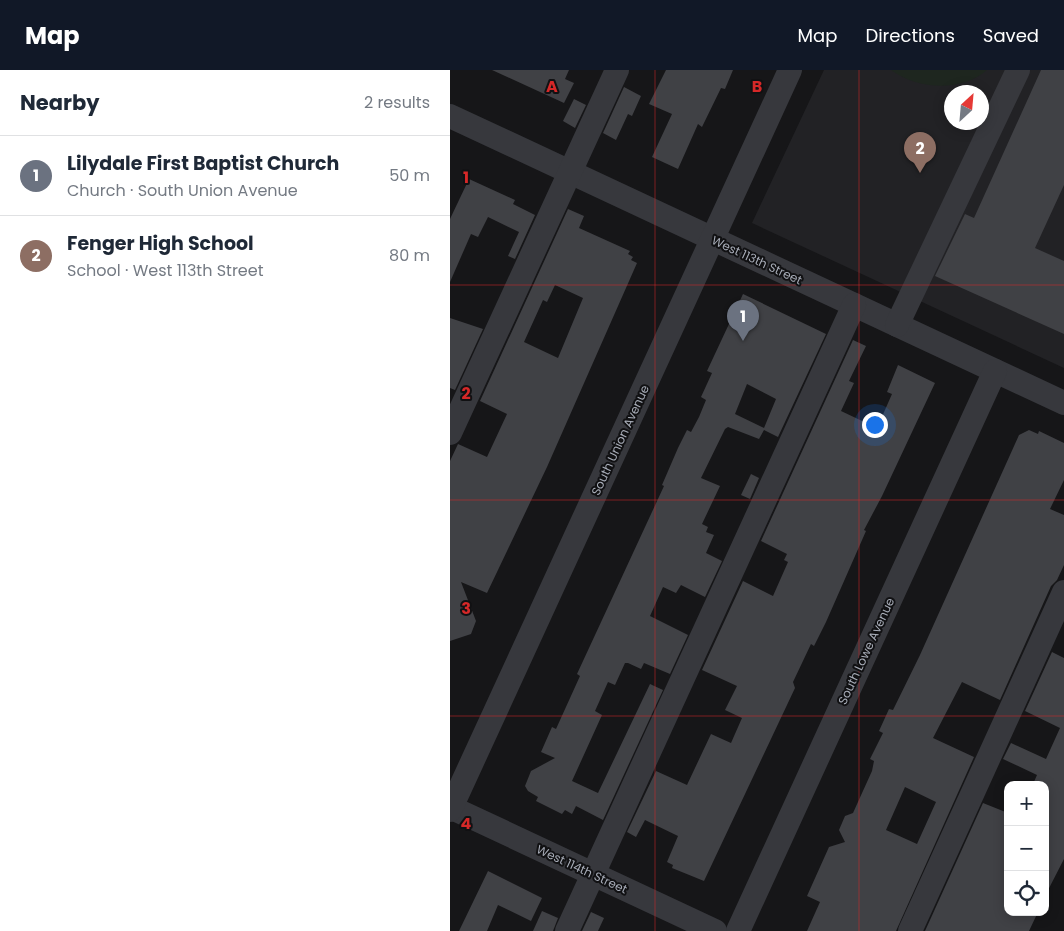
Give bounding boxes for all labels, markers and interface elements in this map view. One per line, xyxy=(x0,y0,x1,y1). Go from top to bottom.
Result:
text: Map xyxy=(25,19,80,52)
text: Map xyxy=(798,23,837,48)
text: Directions xyxy=(865,23,955,48)
text: Saved xyxy=(983,23,1039,48)
text: A xyxy=(546,75,558,98)
text: B xyxy=(752,75,762,98)
north arrow xyxy=(944,85,989,130)
text: Nearby xyxy=(20,88,100,117)
text: 2 results xyxy=(364,91,430,114)
pin: 2 xyxy=(904,132,936,173)
text: Lilydale First Baptist Church xyxy=(67,150,339,177)
text: 1 xyxy=(33,164,39,187)
text: 50 m xyxy=(389,164,430,187)
text: 1 xyxy=(463,166,469,189)
text: Church · South Union Avenue xyxy=(67,179,298,202)
text: Fenger High School xyxy=(67,230,254,257)
street label: West 113th Street xyxy=(709,232,805,288)
text: 2 xyxy=(31,244,41,267)
text: 80 m xyxy=(389,244,430,267)
text: School · West 113th Street xyxy=(67,259,264,282)
pin: 1 xyxy=(727,300,759,341)
text: 2 xyxy=(461,382,471,405)
street label: South Union Avenue xyxy=(587,382,653,498)
your location xyxy=(862,412,888,438)
street label: South Lowe Avenue xyxy=(834,595,898,707)
text: 3 xyxy=(461,597,471,620)
map controls xyxy=(1004,781,1049,916)
button: + xyxy=(1004,781,1049,826)
text: 4 xyxy=(461,812,472,835)
button: − xyxy=(1004,826,1049,871)
street label: West 114th Street xyxy=(534,840,630,898)
button: locate xyxy=(1004,871,1049,916)

